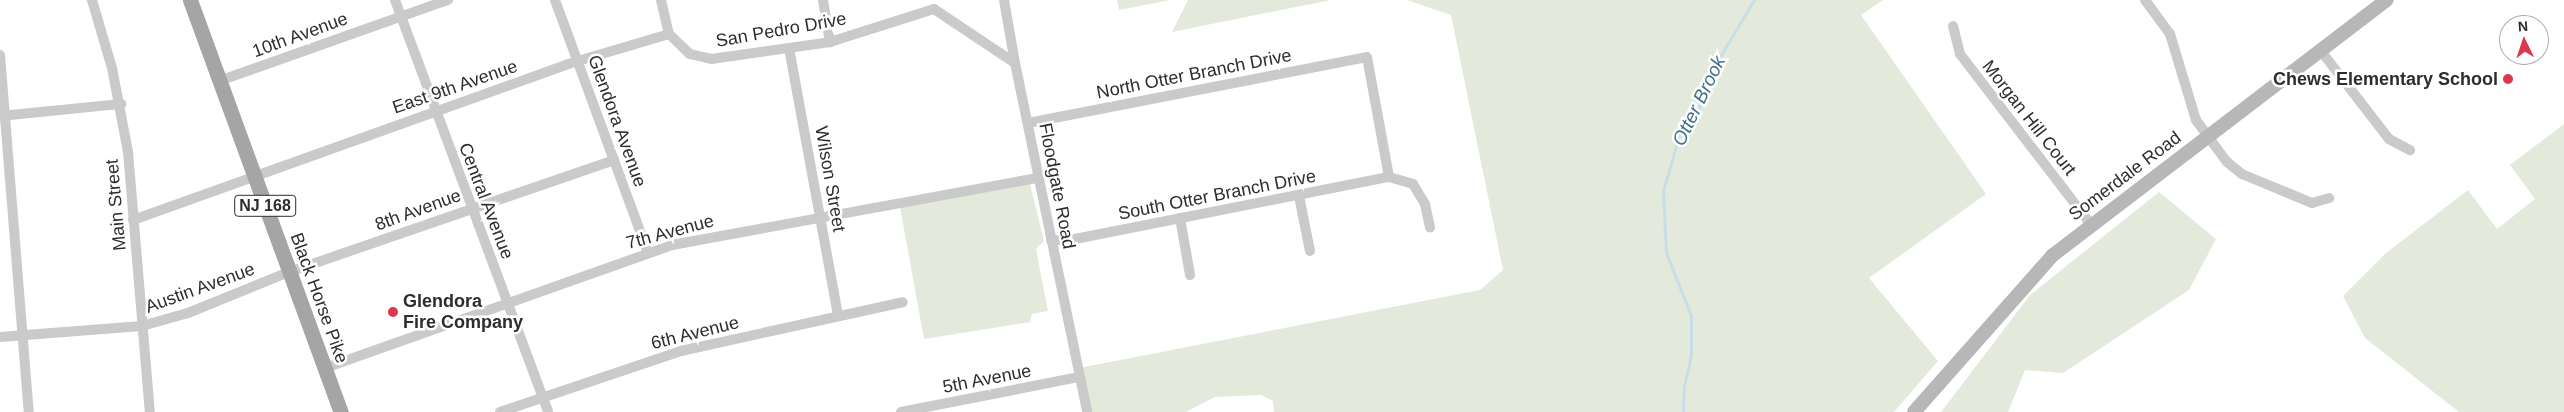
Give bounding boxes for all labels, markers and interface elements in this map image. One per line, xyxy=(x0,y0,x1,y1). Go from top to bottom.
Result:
street label: 10th Avenue xyxy=(249,8,351,62)
street label: San Pedro Drive xyxy=(714,8,848,52)
north arrow xyxy=(2499,15,2549,65)
text: N xyxy=(2517,18,2529,34)
street label: North Otter Branch Drive xyxy=(1095,45,1293,103)
street label: Glendora Avenue xyxy=(583,52,651,190)
water label: Otter Brook xyxy=(1667,52,1731,150)
street label: East 9th Avenue xyxy=(389,55,521,119)
street label: Morgan Hill Court xyxy=(1977,56,2081,180)
place label: Chews Elementary School xyxy=(2273,68,2498,90)
marker: Chews Elementary School xyxy=(2502,73,2514,85)
street label: Floodgate Road xyxy=(1034,121,1080,251)
street label: Wilson Street xyxy=(810,124,850,234)
street label: Somerdale Road xyxy=(2065,127,2185,225)
street label: Central Avenue xyxy=(454,139,518,263)
street label: Main Street xyxy=(101,158,131,252)
street label: South Otter Branch Drive xyxy=(1116,165,1318,225)
street label: 8th Avenue xyxy=(372,184,464,236)
road number: NJ 168 xyxy=(234,192,296,220)
street label: 7th Avenue xyxy=(623,210,717,254)
street label: Black Horse Pike xyxy=(285,230,353,366)
street label: Austin Avenue xyxy=(142,258,258,318)
place label: Glendora Fire Company xyxy=(403,291,523,334)
marker: Glendora Fire Company xyxy=(387,306,399,318)
street label: 6th Avenue xyxy=(648,312,742,354)
street label: 5th Avenue xyxy=(940,360,1034,398)

